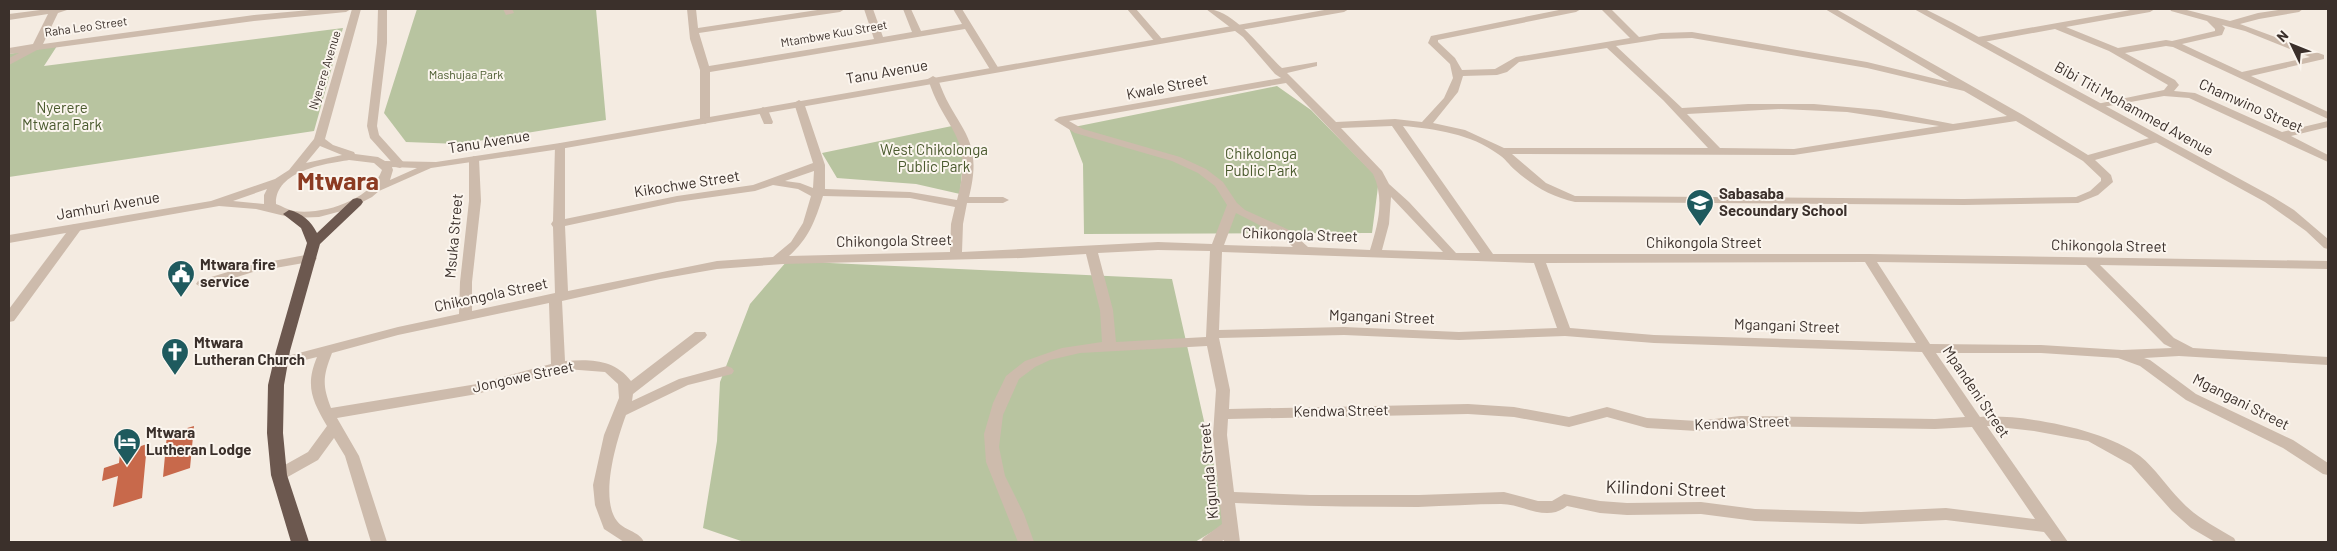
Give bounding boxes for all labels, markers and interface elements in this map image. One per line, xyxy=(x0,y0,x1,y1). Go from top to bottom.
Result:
street label: Raha Leo Street xyxy=(44,13,128,39)
street label: Mtambwe Kuu Street xyxy=(779,17,888,49)
north arrow xyxy=(2267,20,2317,70)
text: N xyxy=(2273,27,2292,45)
street label: Nyerere Avenue xyxy=(305,29,343,111)
street label: Tanu Avenue xyxy=(845,55,929,87)
street label: Bibi Titi Mohammed Avenue xyxy=(2052,57,2217,159)
park label: Mashujaa Park xyxy=(429,67,503,81)
street label: Kwale Street xyxy=(1125,69,1209,103)
street label: Chamwino Street xyxy=(2197,74,2306,136)
park label: Nyerere Mtwara Park xyxy=(22,98,103,133)
street label: Tanu Avenue xyxy=(447,126,531,156)
park label: West Chikolonga Public Park xyxy=(880,140,988,175)
park label: Chikolonga Public Park xyxy=(1225,144,1298,179)
district label: Mtwara xyxy=(297,165,379,195)
street label: Kikochwe Street xyxy=(633,166,741,200)
place label: Sabasaba Secoundary School xyxy=(1719,184,1847,219)
street label: Jamhuri Avenue xyxy=(55,187,161,223)
school or university icon: Sabasaba Secoundary School xyxy=(1685,188,1715,227)
street label: Msuka Street xyxy=(440,193,466,279)
street label: Chikongola Street xyxy=(1242,223,1358,245)
street label: Chikongola Street xyxy=(836,230,952,250)
street label: Chikongola Street xyxy=(1646,233,1762,251)
street label: Chikongola Street xyxy=(2051,235,2167,255)
place label: Mtwara fire service xyxy=(200,255,276,290)
public building icon: Mtwara fire service xyxy=(166,259,196,298)
street label: Chikongola Street xyxy=(432,273,549,315)
street label: Mgangani Street xyxy=(1329,305,1435,327)
street label: Mgangani Street xyxy=(1734,314,1840,336)
place label: Mtwara Lutheran Church xyxy=(194,333,305,368)
church icon: Mtwara Lutheran Church xyxy=(160,337,190,376)
street label: Mpandeni Street xyxy=(1940,342,2014,441)
street label: Jongowe Street xyxy=(470,356,575,396)
street label: Mgangani Street xyxy=(2190,369,2293,433)
street label: Kendwa Street xyxy=(1293,400,1389,420)
street label: Kendwa Street xyxy=(1694,411,1790,433)
street label: Kigunda Street xyxy=(1195,422,1221,520)
place label: Mtwara Lutheran Lodge xyxy=(146,423,252,458)
hotel icon: Mtwara Lutheran Lodge xyxy=(112,427,142,466)
street label: Kilindoni Street xyxy=(1605,475,1727,501)

